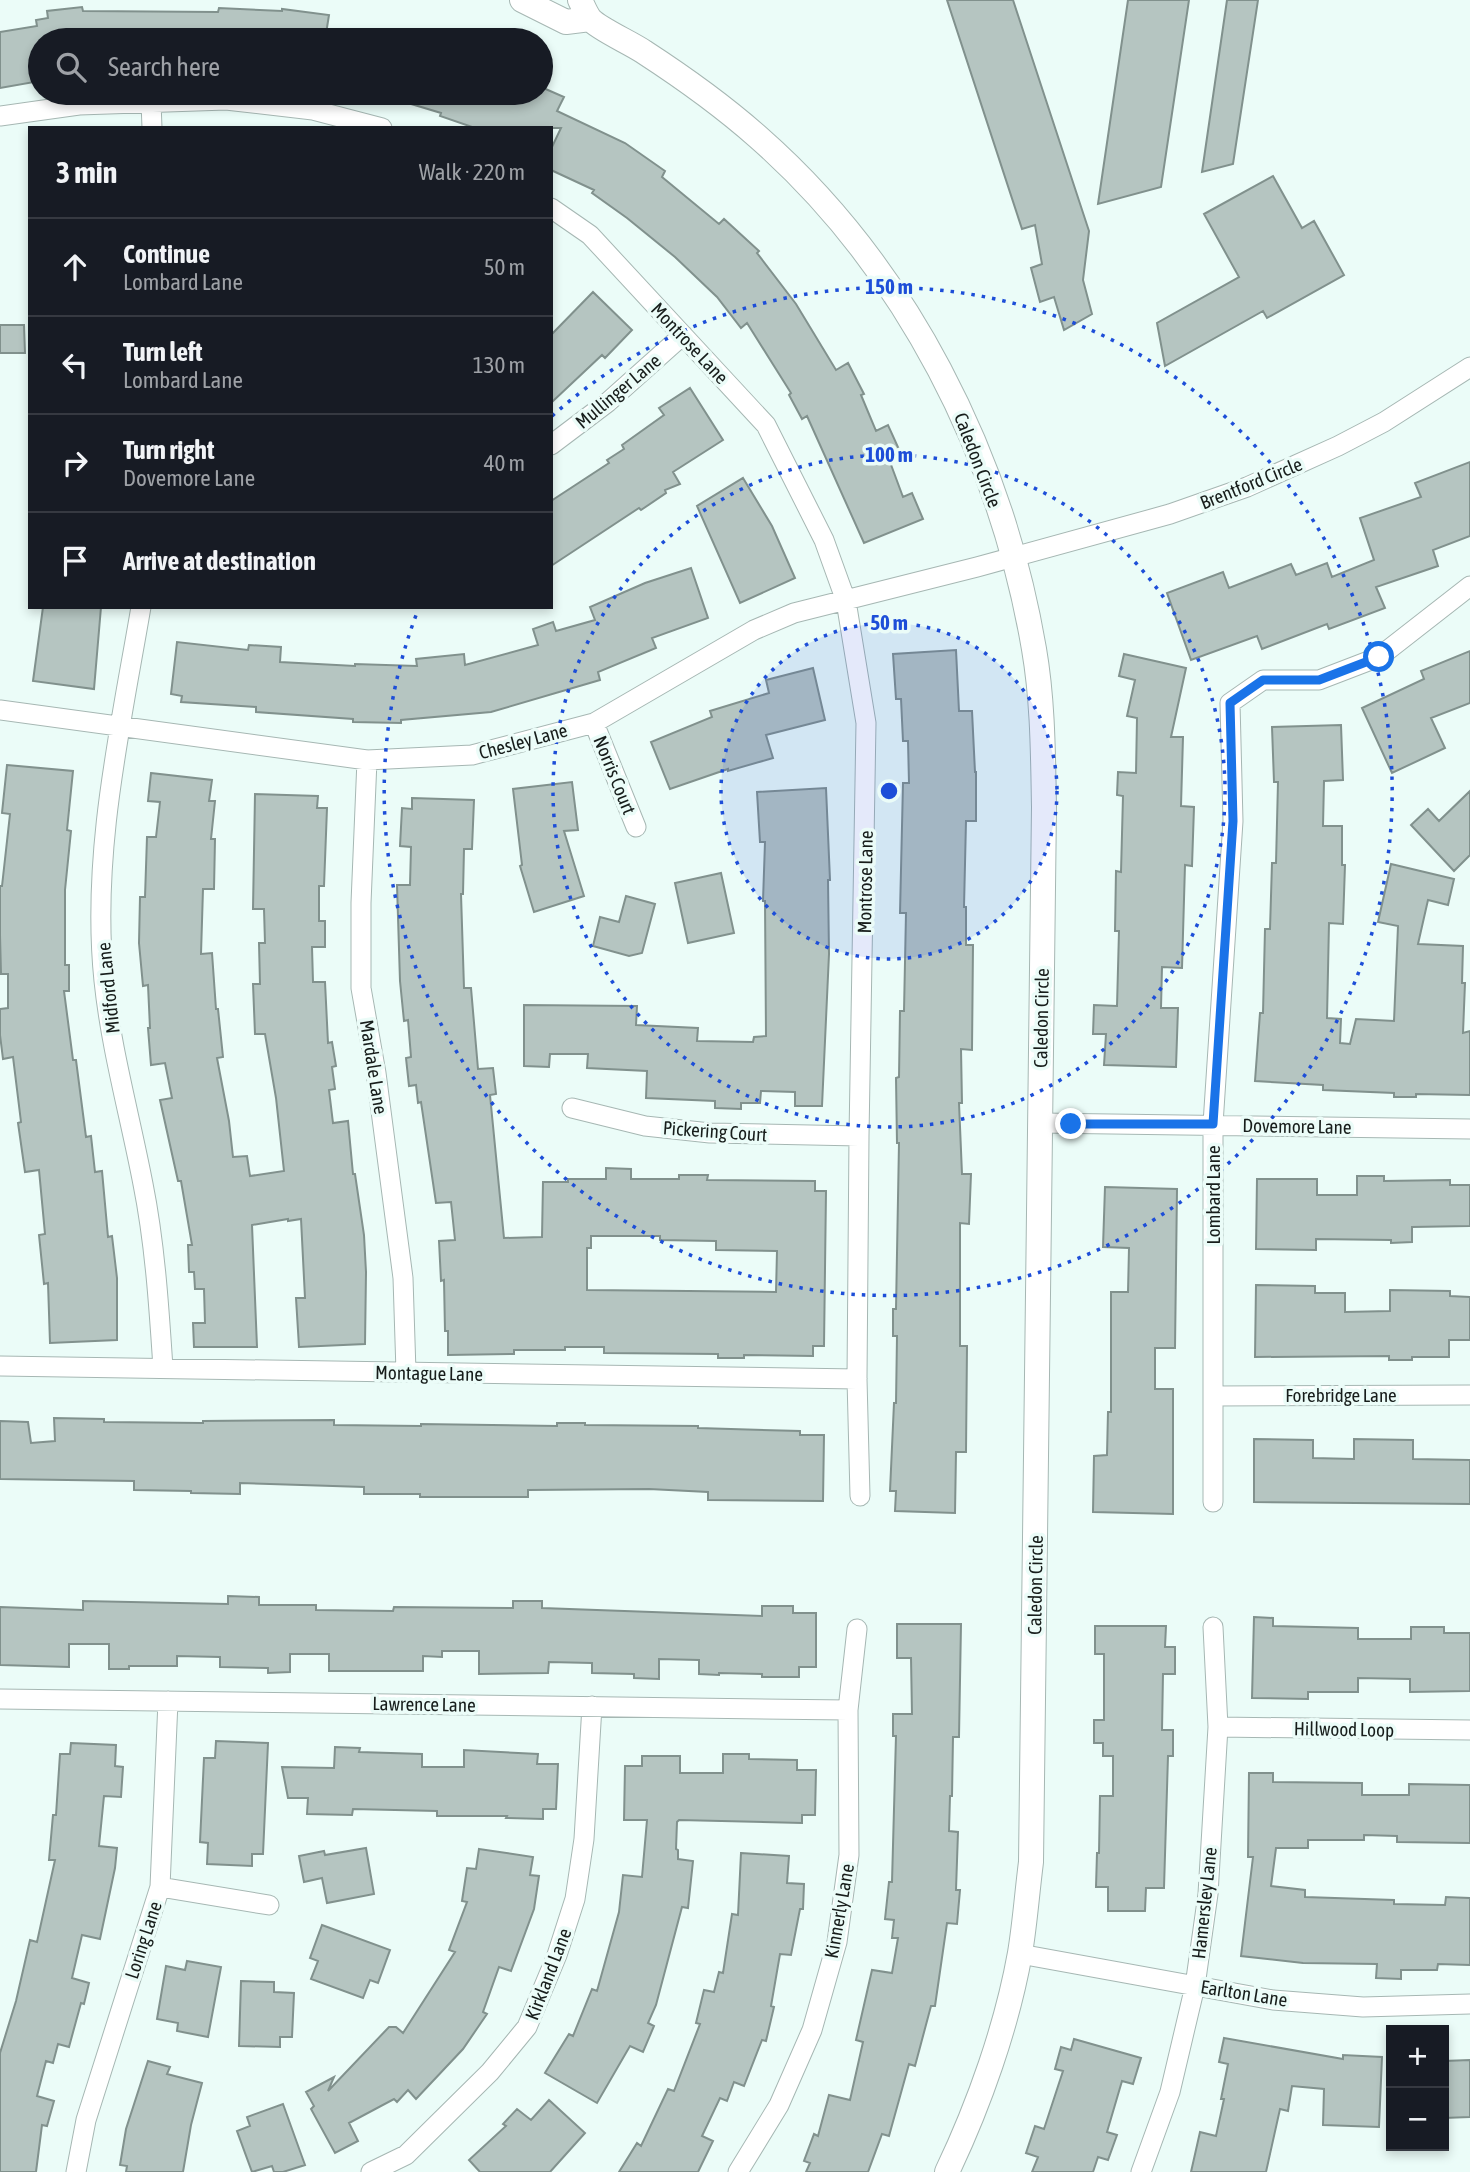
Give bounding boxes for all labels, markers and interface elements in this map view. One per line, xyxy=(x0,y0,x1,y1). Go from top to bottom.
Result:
search box xyxy=(28,28,553,105)
icon: search xyxy=(52,48,90,86)
text: Search here xyxy=(108,52,220,82)
text: 3 min xyxy=(56,155,117,189)
text: Walk · 220 m xyxy=(419,159,525,185)
text: Continue xyxy=(123,239,210,269)
icon: ahead xyxy=(56,248,94,286)
text: 50 m xyxy=(484,254,525,280)
text: Lombard Lane xyxy=(123,269,243,295)
text: 150 m xyxy=(865,274,913,298)
street label: Montrose Lane xyxy=(647,298,733,388)
text: Turn left xyxy=(123,337,203,367)
icon: left xyxy=(56,346,94,384)
street label: Mullinger Lane xyxy=(571,349,665,433)
text: 130 m xyxy=(473,352,525,378)
text: Lombard Lane xyxy=(123,367,243,393)
street label: Caledon Circle xyxy=(950,410,1006,510)
text: Turn right xyxy=(123,435,214,465)
text: 100 m xyxy=(865,442,913,466)
icon: right xyxy=(56,444,94,482)
text: 40 m xyxy=(484,450,525,476)
street label: Brentford Circle xyxy=(1197,453,1305,513)
text: Dovemore Lane xyxy=(123,465,255,491)
icon: arrive xyxy=(56,542,94,580)
text: Arrive at destination xyxy=(123,546,316,576)
text: 50 m xyxy=(870,610,908,634)
route start xyxy=(1363,641,1394,672)
street label: Chesley Lane xyxy=(476,719,570,763)
street label: Norris Court xyxy=(589,733,641,817)
centre of rings xyxy=(877,779,901,803)
street label: Montrose Lane xyxy=(853,830,877,934)
street label: Midford Lane xyxy=(92,941,124,1035)
street label: Caledon Circle xyxy=(1029,968,1053,1068)
street label: Mardale Lane xyxy=(356,1018,392,1116)
route end xyxy=(1055,1108,1086,1139)
street label: Dovemore Lane xyxy=(1242,1114,1352,1138)
street label: Pickering Court xyxy=(662,1116,768,1146)
street label: Lombard Lane xyxy=(1202,1145,1224,1245)
street label: Montague Lane xyxy=(375,1361,483,1385)
street label: Forebridge Lane xyxy=(1285,1384,1397,1406)
street label: Caledon Circle xyxy=(1023,1535,1047,1635)
street label: Lawrence Lane xyxy=(372,1692,476,1716)
street label: Hillwood Loop xyxy=(1294,1717,1394,1741)
street label: Hamersley Lane xyxy=(1187,1846,1221,1960)
street label: Kinnerly Lane xyxy=(820,1862,858,1960)
street label: Loring Lane xyxy=(120,1898,166,1982)
street label: Kirkland Lane xyxy=(520,1925,576,2023)
street label: Earlton Lane xyxy=(1199,1975,1289,2011)
map controls xyxy=(1386,2025,1449,2151)
button: + xyxy=(1386,2025,1449,2088)
button: − xyxy=(1386,2088,1449,2151)

